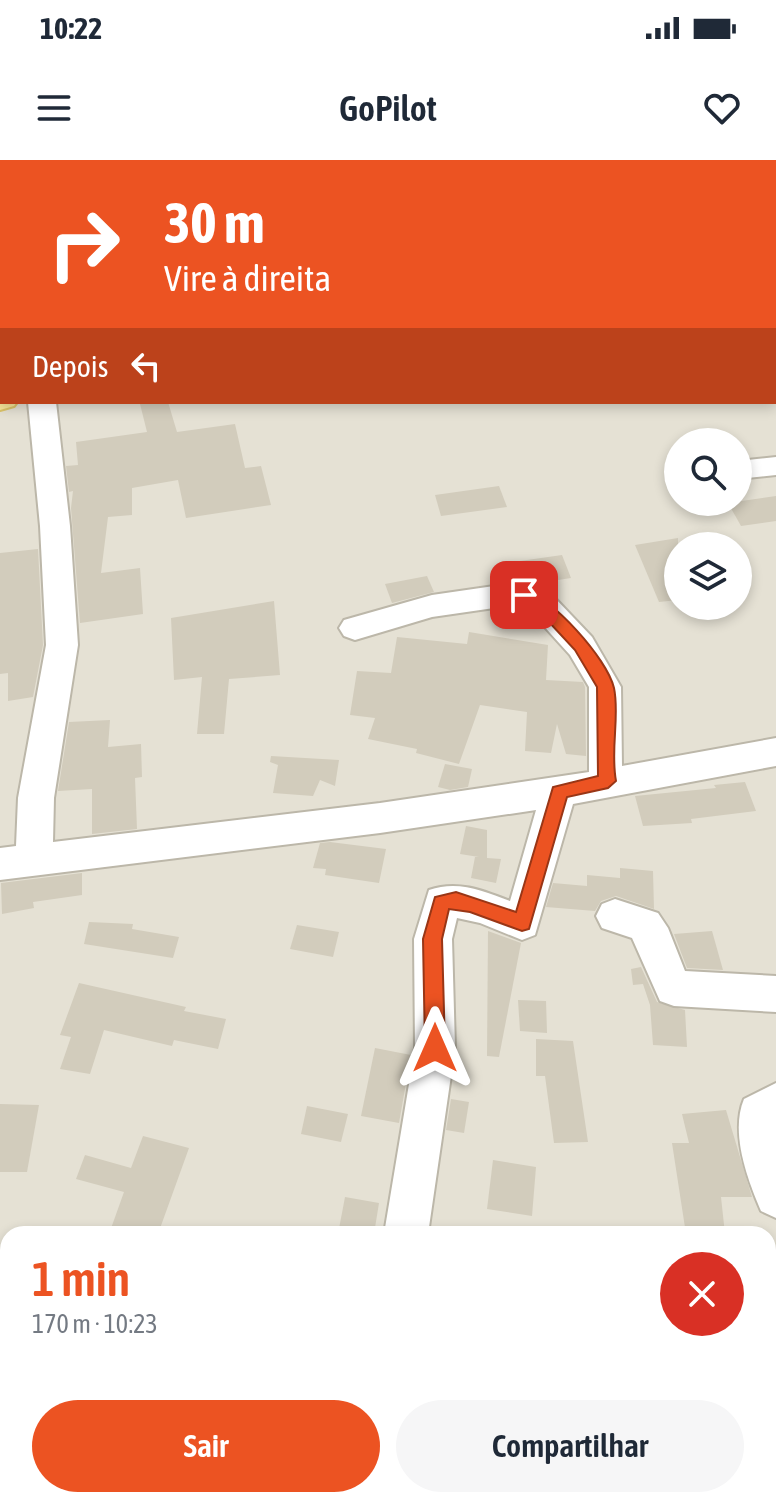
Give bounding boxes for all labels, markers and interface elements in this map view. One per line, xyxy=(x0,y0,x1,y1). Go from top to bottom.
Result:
text: 10:22 xyxy=(40,11,102,45)
icon: menu xyxy=(32,86,76,130)
icon: heart xyxy=(700,86,744,130)
text: GoPilot xyxy=(339,87,437,129)
text: 30 m xyxy=(164,191,265,255)
icon: right xyxy=(32,192,136,296)
text: Vire à direita xyxy=(164,257,331,299)
icon: left xyxy=(124,344,168,388)
text: Depois xyxy=(32,349,108,383)
map controls xyxy=(664,428,752,620)
button: search xyxy=(664,428,752,516)
button: layers xyxy=(664,532,752,620)
pin xyxy=(490,561,558,629)
icon: arrive xyxy=(502,573,546,617)
position arrow xyxy=(393,1006,477,1090)
text: 1 min xyxy=(32,1251,130,1306)
button: close xyxy=(660,1252,744,1336)
text: 170 m · 10:23 xyxy=(32,1309,158,1339)
button: Sair xyxy=(32,1400,380,1492)
button: Compartilhar xyxy=(396,1400,744,1492)

